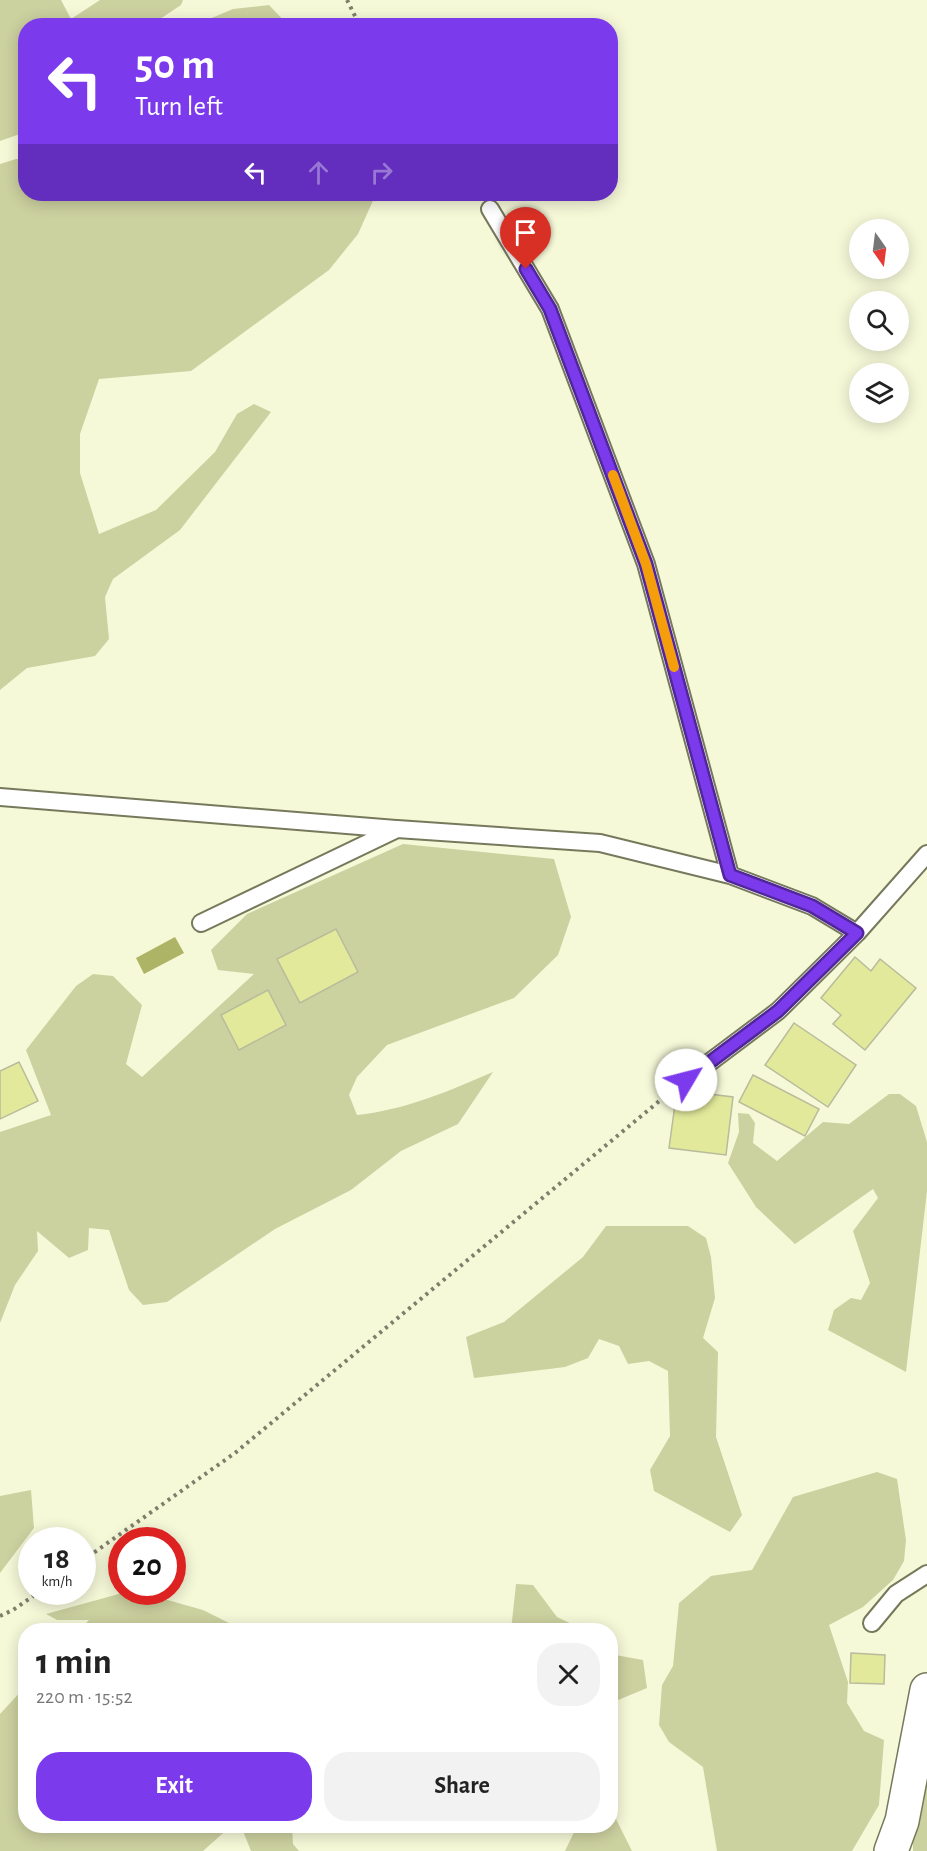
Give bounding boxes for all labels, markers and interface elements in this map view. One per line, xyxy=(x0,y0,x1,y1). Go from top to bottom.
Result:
icon: left xyxy=(36,42,114,120)
text: 50 m xyxy=(135,44,215,86)
text: Turn left xyxy=(135,93,223,120)
icon: left xyxy=(239,156,272,189)
icon: ahead xyxy=(302,156,335,189)
icon: right xyxy=(365,156,398,189)
pin xyxy=(500,207,551,269)
icon: arrive xyxy=(509,216,542,249)
north arrow xyxy=(849,219,909,279)
map controls xyxy=(849,219,909,423)
button: search xyxy=(849,291,909,351)
button: layers xyxy=(849,363,909,423)
position arrow xyxy=(654,1048,718,1112)
speed limit sign: 20 xyxy=(108,1527,186,1605)
text: 18 xyxy=(44,1544,70,1574)
text: km/h xyxy=(42,1574,72,1589)
button: close xyxy=(537,1643,600,1706)
text: 1 min xyxy=(36,1644,112,1680)
text: 220 m · 15:52 xyxy=(36,1687,133,1707)
button: Exit xyxy=(36,1752,312,1821)
button: Share xyxy=(324,1752,600,1821)

